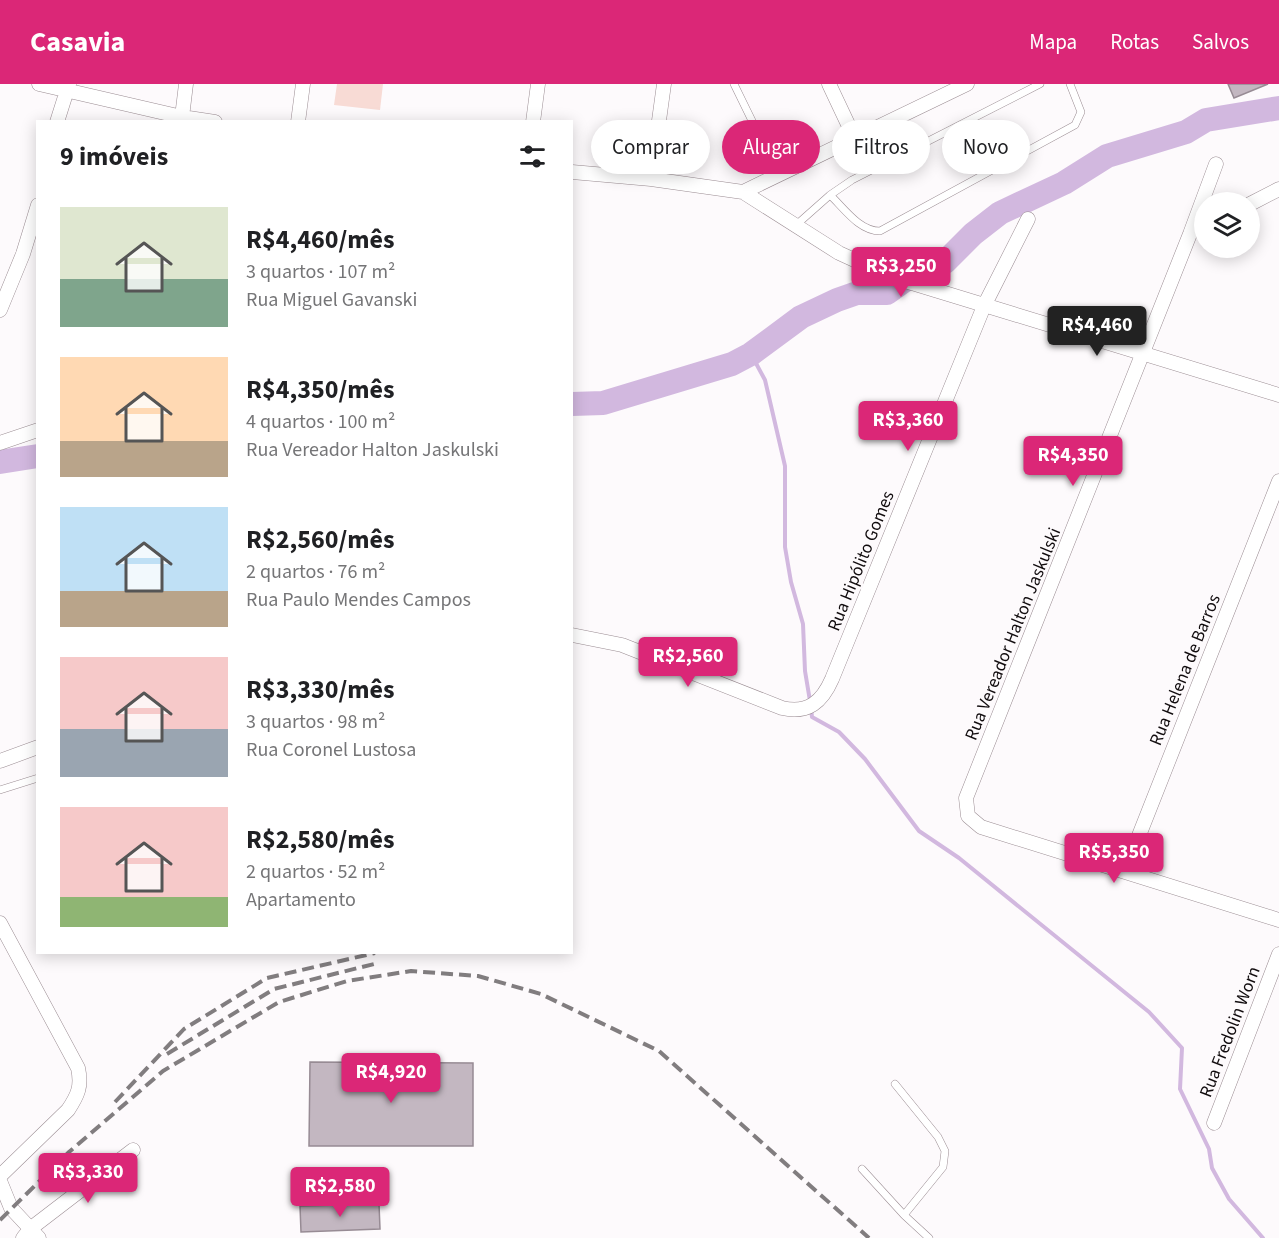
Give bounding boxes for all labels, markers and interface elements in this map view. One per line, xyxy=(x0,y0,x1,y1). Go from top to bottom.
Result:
text: Casavia xyxy=(30,22,125,62)
text: Mapa xyxy=(1029,27,1077,57)
text: Rotas xyxy=(1110,27,1159,57)
text: Salvos xyxy=(1192,27,1249,57)
chip: Comprar xyxy=(591,120,710,174)
chip: Alugar xyxy=(722,120,820,174)
chip: Filtros xyxy=(832,120,930,174)
chip: Novo xyxy=(942,120,1030,174)
text: 9 imóveis xyxy=(60,138,168,175)
icon: filters xyxy=(516,140,549,173)
map controls xyxy=(1194,192,1260,258)
button: layers xyxy=(1194,192,1260,258)
text: R$4,460/mês xyxy=(246,221,394,258)
icon: home xyxy=(108,231,180,303)
pin: R$3,250 xyxy=(846,247,956,298)
text: R$3,250 xyxy=(865,252,937,280)
text: 3 quartos · 107 m² xyxy=(246,258,395,286)
text: Rua Miguel Gavanski xyxy=(246,286,417,314)
pin: R$4,460 xyxy=(1042,306,1152,357)
text: R$4,460 xyxy=(1061,311,1133,339)
text: R$4,350/mês xyxy=(246,371,394,408)
icon: home xyxy=(108,381,180,453)
pin: R$3,360 xyxy=(853,401,963,452)
text: R$3,360 xyxy=(872,406,944,434)
text: 4 quartos · 100 m² xyxy=(246,408,395,436)
text: Rua Vereador Halton Jaskulski xyxy=(246,436,499,464)
pin: R$4,350 xyxy=(1018,436,1128,487)
text: R$4,350 xyxy=(1037,441,1109,469)
street label: Rua Hipólito Gomes xyxy=(821,487,901,635)
text: R$2,560/mês xyxy=(246,521,394,558)
street label: Rua Vereador Halton Jaskulski xyxy=(959,524,1067,744)
icon: home xyxy=(108,531,180,603)
text: 2 quartos · 76 m² xyxy=(246,558,385,586)
text: Rua Paulo Mendes Campos xyxy=(246,586,471,614)
street label: Rua Helena de Barros xyxy=(1143,591,1227,749)
pin: R$2,560 xyxy=(633,637,743,688)
text: R$2,560 xyxy=(652,642,724,670)
text: R$3,330/mês xyxy=(246,671,394,708)
icon: home xyxy=(108,681,180,753)
text: 3 quartos · 98 m² xyxy=(246,708,385,736)
text: Rua Coronel Lustosa xyxy=(246,736,416,764)
text: R$2,580/mês xyxy=(246,821,394,858)
icon: home xyxy=(108,831,180,903)
pin: R$5,350 xyxy=(1059,833,1169,884)
text: R$5,350 xyxy=(1078,838,1150,866)
text: 2 quartos · 52 m² xyxy=(246,858,385,886)
text: Apartamento xyxy=(246,886,356,914)
street label: Rua Fredolin Worn xyxy=(1194,963,1266,1101)
pin: R$4,920 xyxy=(336,1053,446,1104)
text: R$4,920 xyxy=(355,1058,427,1086)
pin: R$3,330 xyxy=(33,1153,143,1204)
text: R$3,330 xyxy=(52,1158,124,1186)
pin: R$2,580 xyxy=(285,1167,395,1218)
text: R$2,580 xyxy=(304,1172,376,1200)

